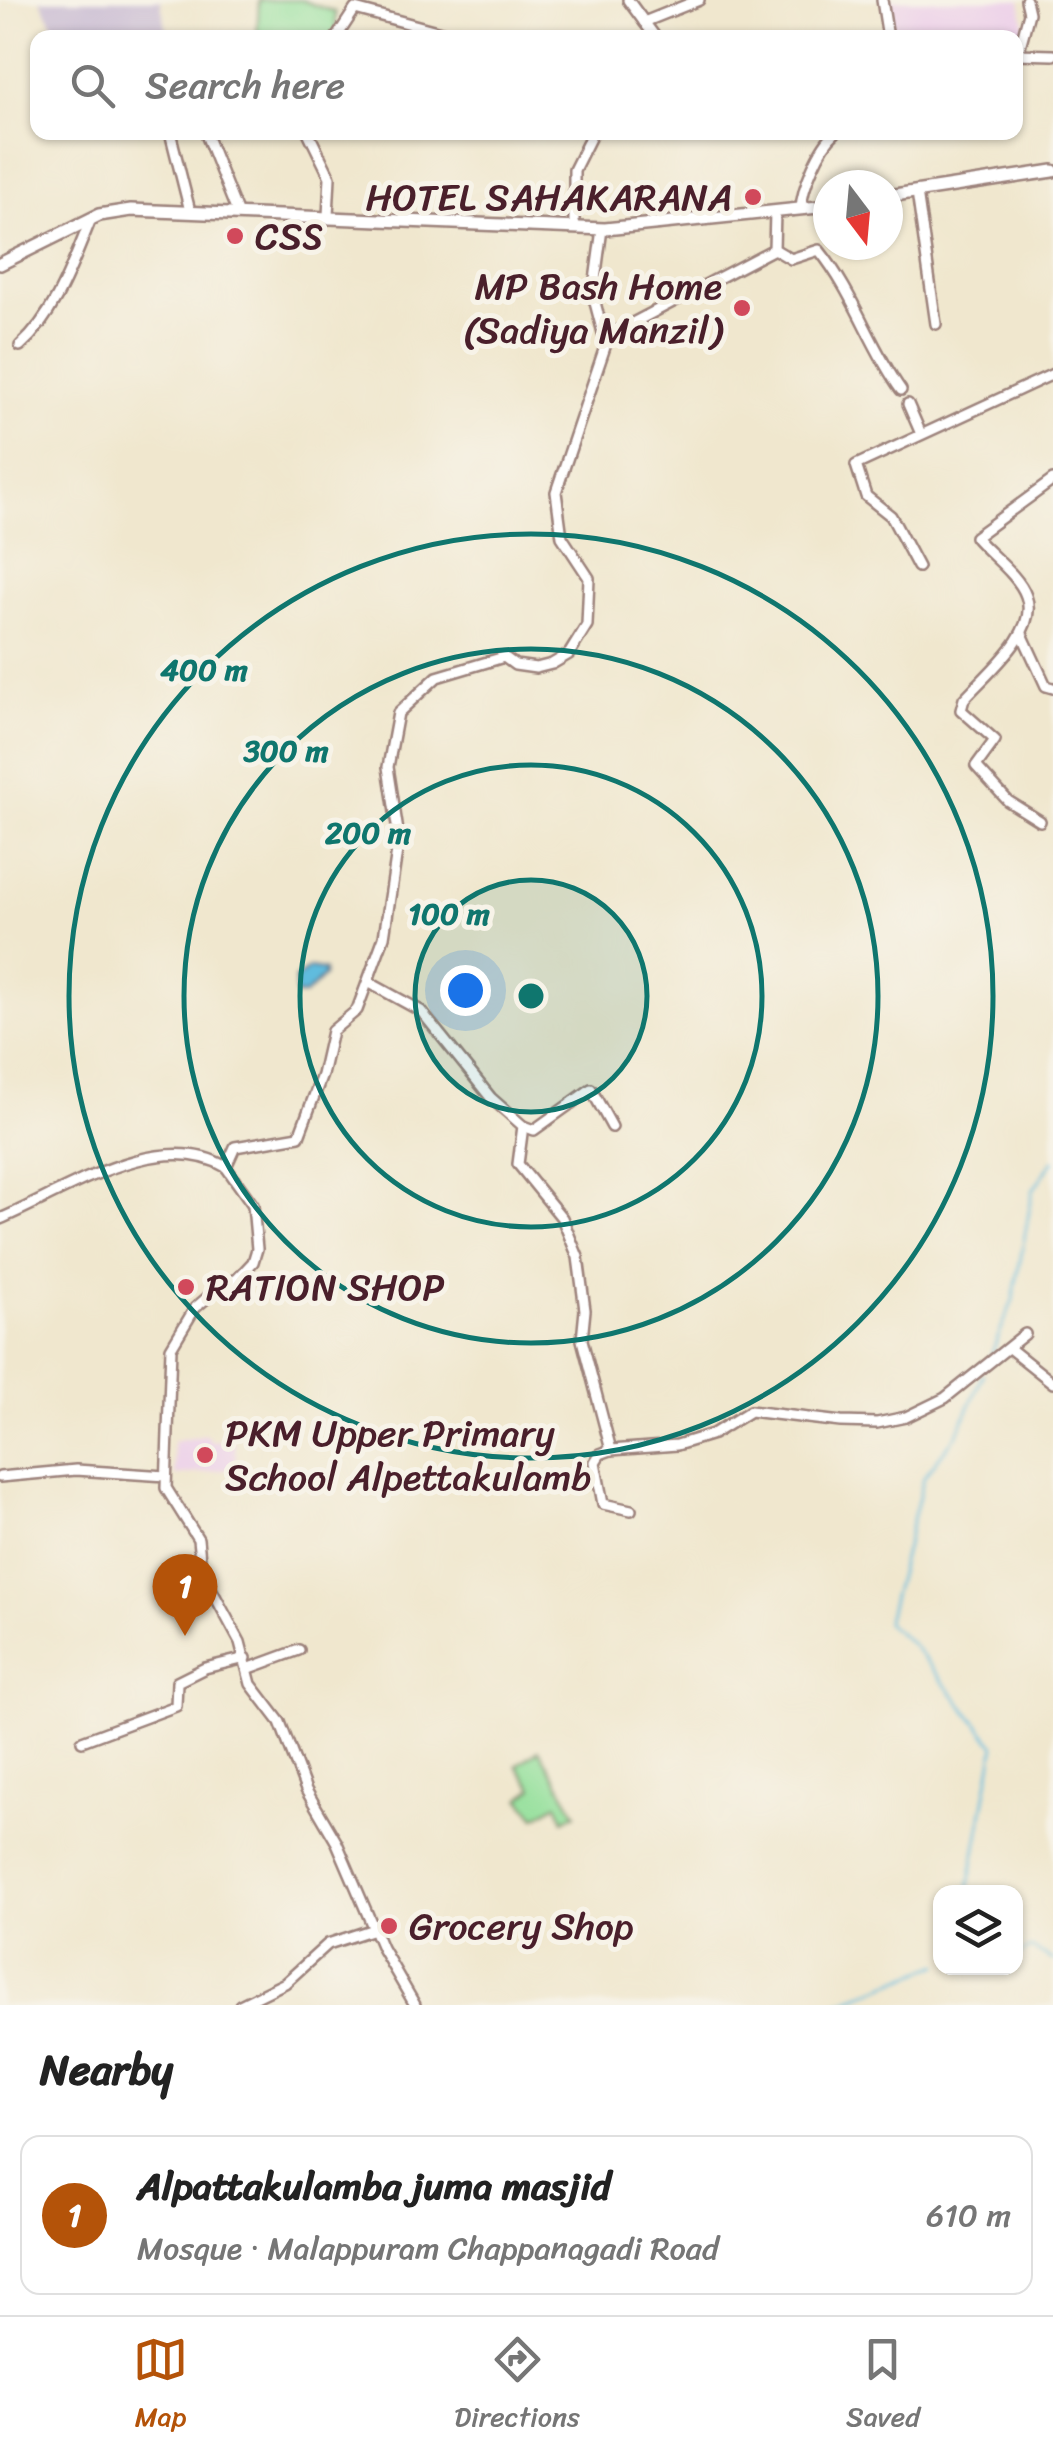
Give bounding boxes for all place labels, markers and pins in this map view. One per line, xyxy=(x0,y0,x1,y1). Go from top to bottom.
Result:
place label: HOTEL SAHAKARANA xyxy=(365,164,733,231)
marker: HOTEL SAHAKARANA xyxy=(742,186,764,208)
place label: CSS xyxy=(255,203,323,270)
marker: CSS xyxy=(224,225,246,247)
place label: MP Bash Home (Sadiya Manzil) xyxy=(463,253,724,364)
marker: MP Bash Home (Sadiya Manzil) xyxy=(731,297,753,319)
centre of rings xyxy=(513,978,549,1014)
place label: RATION SHOP xyxy=(206,1254,444,1321)
marker: RATION SHOP xyxy=(175,1276,197,1298)
place label: PKM Upper Primary School Alpettakulamb xyxy=(225,1400,592,1511)
marker: PKM Upper Primary School Alpettakulamb xyxy=(194,1444,216,1466)
pin: 1 xyxy=(152,1554,218,1636)
place label: Grocery Shop xyxy=(409,1893,634,1960)
marker: Grocery Shop xyxy=(378,1915,400,1937)

